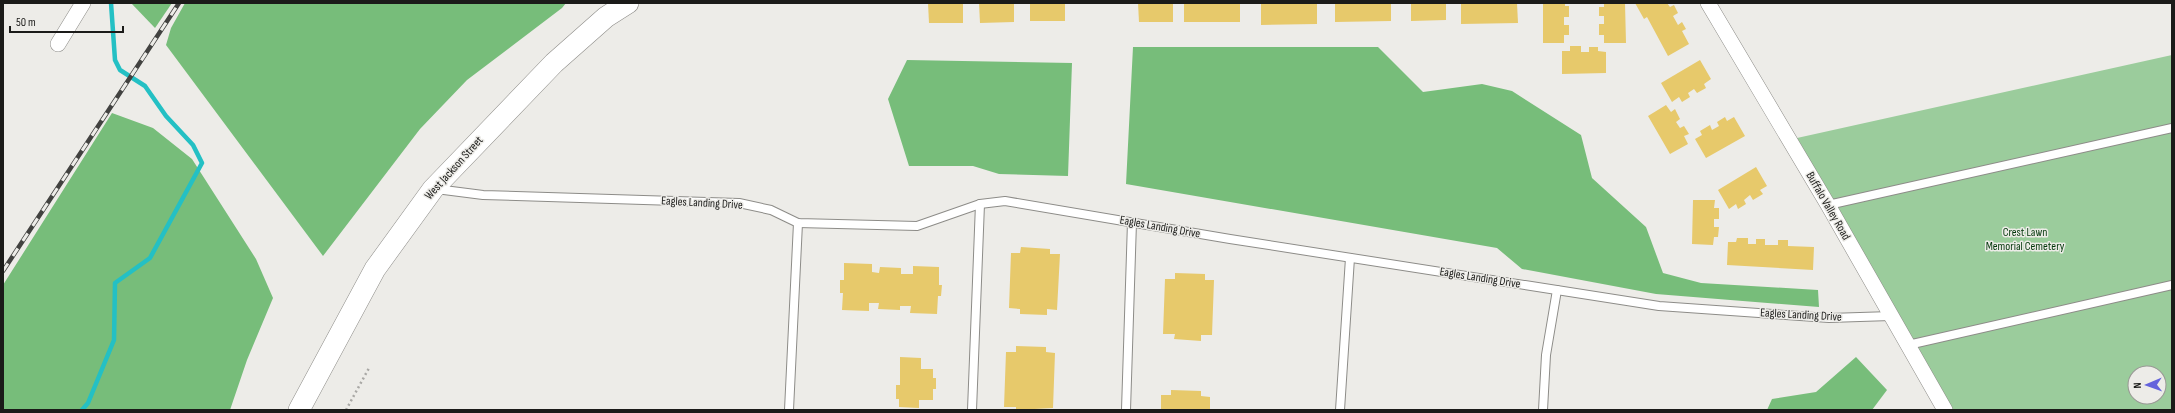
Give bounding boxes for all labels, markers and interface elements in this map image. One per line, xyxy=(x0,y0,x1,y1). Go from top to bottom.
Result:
scale bar xyxy=(10,8,123,34)
text: 50 m xyxy=(16,15,36,30)
street label: West Jackson Street xyxy=(422,133,487,203)
street label: Buffalo Valley Road xyxy=(1802,169,1854,243)
street label: Eagles Landing Drive xyxy=(661,193,743,213)
street label: Eagles Landing Drive xyxy=(1118,213,1202,242)
park label: Crest Lawn Memorial Cemetery xyxy=(1986,225,2065,254)
street label: Eagles Landing Drive xyxy=(1438,264,1522,292)
street label: Eagles Landing Drive xyxy=(1760,305,1842,325)
north arrow xyxy=(2127,365,2167,405)
text: N xyxy=(2131,382,2144,388)

